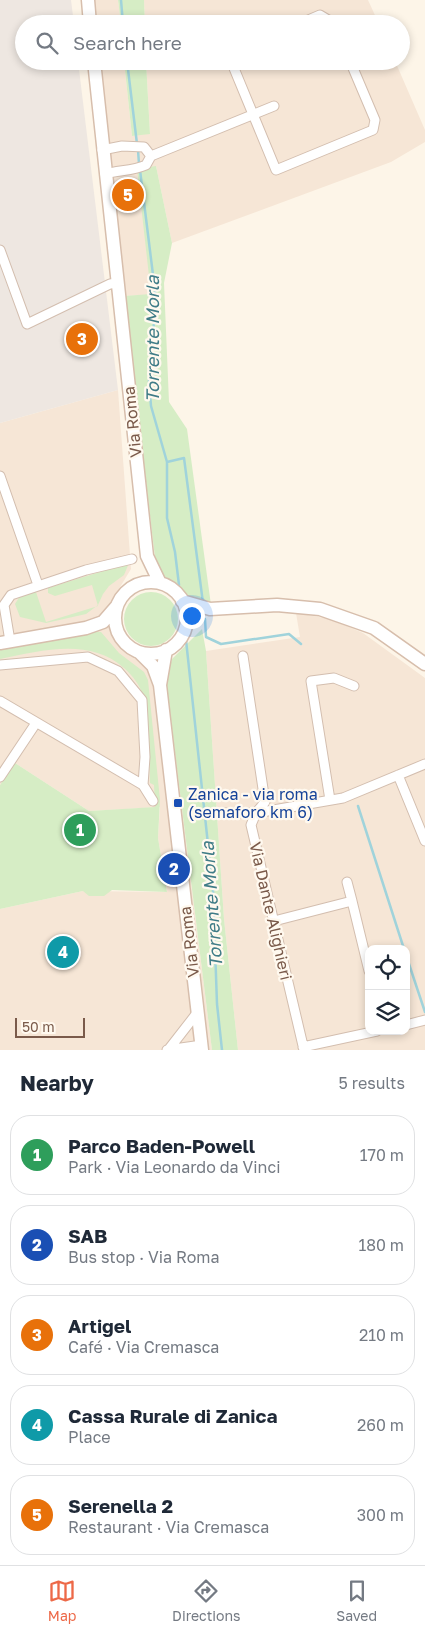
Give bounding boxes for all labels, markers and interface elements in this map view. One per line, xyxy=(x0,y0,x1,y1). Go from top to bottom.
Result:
search box xyxy=(15,15,410,70)
icon: search xyxy=(33,29,61,57)
text: Search here xyxy=(73,31,182,54)
pin: 5 xyxy=(112,176,144,214)
water label: Torrente Morla xyxy=(141,275,163,402)
pin: 3 xyxy=(66,320,98,358)
street label: Via Roma xyxy=(118,385,146,459)
your location xyxy=(179,603,205,629)
place label: Zanica - via roma (semaforo km 6) xyxy=(188,784,318,822)
marker: Zanica - via roma (semaforo km 6) xyxy=(172,797,184,809)
pin: 1 xyxy=(64,811,96,849)
water label: Torrente Morla xyxy=(196,840,226,969)
street label: Via Dante Alighieri xyxy=(245,840,297,982)
pin: 2 xyxy=(158,850,190,888)
street label: Via Roma xyxy=(175,905,203,979)
pin: 4 xyxy=(47,933,79,971)
map controls xyxy=(365,945,410,1035)
button: locate xyxy=(365,945,410,990)
button: layers xyxy=(365,990,410,1035)
scale bar xyxy=(15,1015,85,1038)
text: 50 m xyxy=(22,1018,55,1035)
text: Nearby xyxy=(20,1070,94,1096)
text: 5 results xyxy=(339,1073,405,1093)
text: Parco Baden-Powell xyxy=(68,1134,255,1157)
text: 1 xyxy=(33,1145,41,1165)
text: 170 m xyxy=(360,1145,404,1165)
text: Park · Via Leonardo da Vinci xyxy=(68,1157,280,1177)
text: SAB xyxy=(68,1224,107,1247)
text: 2 xyxy=(32,1235,42,1255)
text: 180 m xyxy=(358,1235,404,1255)
text: Bus stop · Via Roma xyxy=(68,1247,220,1267)
text: Artigel xyxy=(68,1314,131,1337)
text: 3 xyxy=(32,1325,42,1345)
text: 210 m xyxy=(359,1325,404,1345)
text: Café · Via Cremasca xyxy=(68,1337,219,1357)
text: Cassa Rurale di Zanica xyxy=(68,1404,277,1427)
text: 4 xyxy=(32,1415,42,1435)
text: 260 m xyxy=(357,1415,404,1435)
text: Place xyxy=(68,1427,111,1447)
text: Serenella 2 xyxy=(68,1494,173,1517)
text: 5 xyxy=(32,1505,42,1525)
text: 300 m xyxy=(357,1505,404,1525)
text: Restaurant · Via Cremasca xyxy=(68,1517,269,1537)
tab: Map xyxy=(48,1577,76,1624)
tab: Directions xyxy=(172,1577,241,1624)
tab: Saved xyxy=(336,1577,377,1624)

